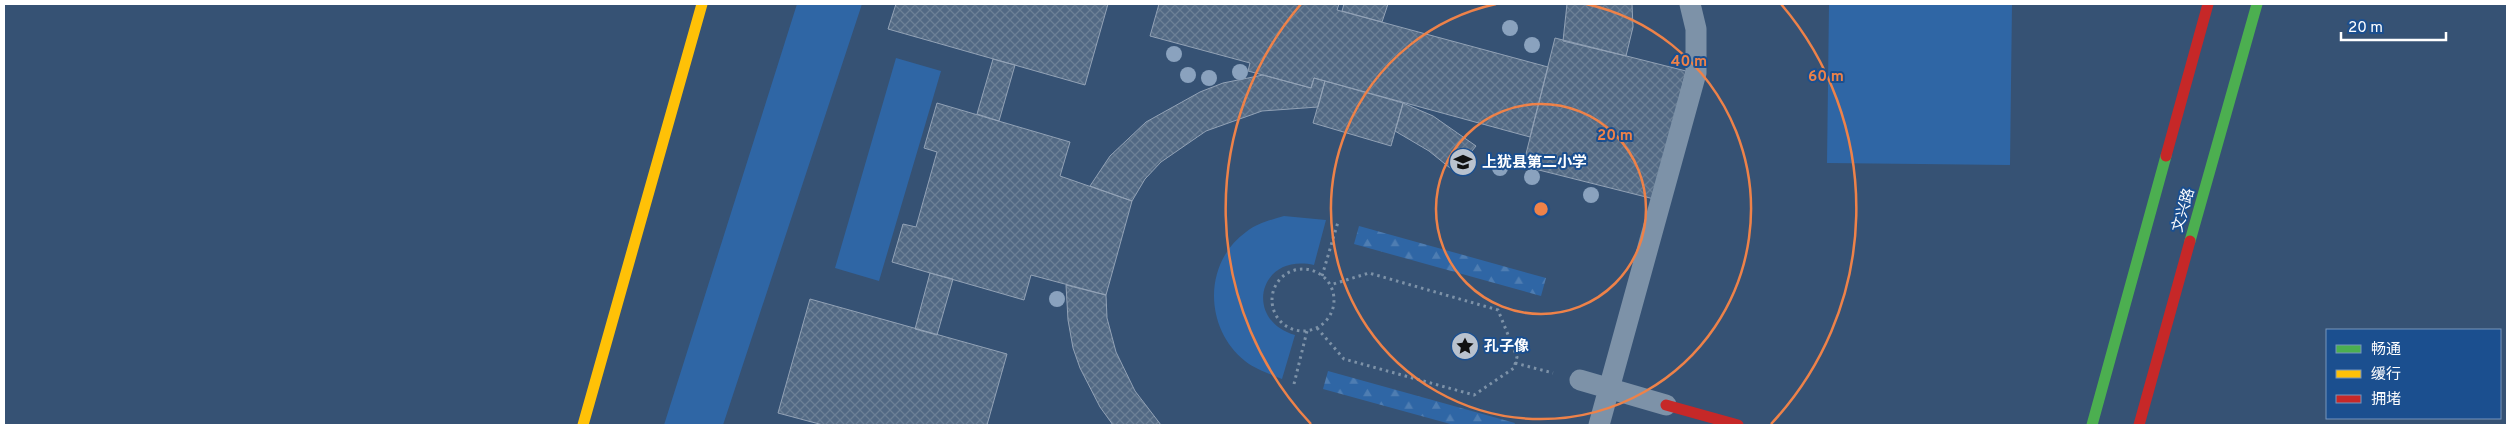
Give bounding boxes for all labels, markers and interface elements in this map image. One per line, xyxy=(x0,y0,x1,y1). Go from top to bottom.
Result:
scale bar xyxy=(2341,10,2446,42)
text: 20 m xyxy=(2348,19,2383,38)
text: 40 m xyxy=(1671,53,1707,72)
text: 60 m xyxy=(1808,68,1844,87)
text: 20 m xyxy=(1597,127,1633,146)
school or university icon: 上犹县第二小学 xyxy=(1448,147,1478,177)
place label: 上犹县第二小学 xyxy=(1482,153,1587,173)
street label: 文兴路 xyxy=(2169,186,2200,235)
centre of rings xyxy=(1532,200,1550,218)
legend xyxy=(2326,329,2501,419)
place icon: 孔子像 xyxy=(1450,331,1480,361)
place label: 孔子像 xyxy=(1484,338,1529,357)
text: 畅通 xyxy=(2371,341,2401,360)
text: 缓行 xyxy=(2371,366,2401,385)
text: 拥堵 xyxy=(2371,391,2401,410)

